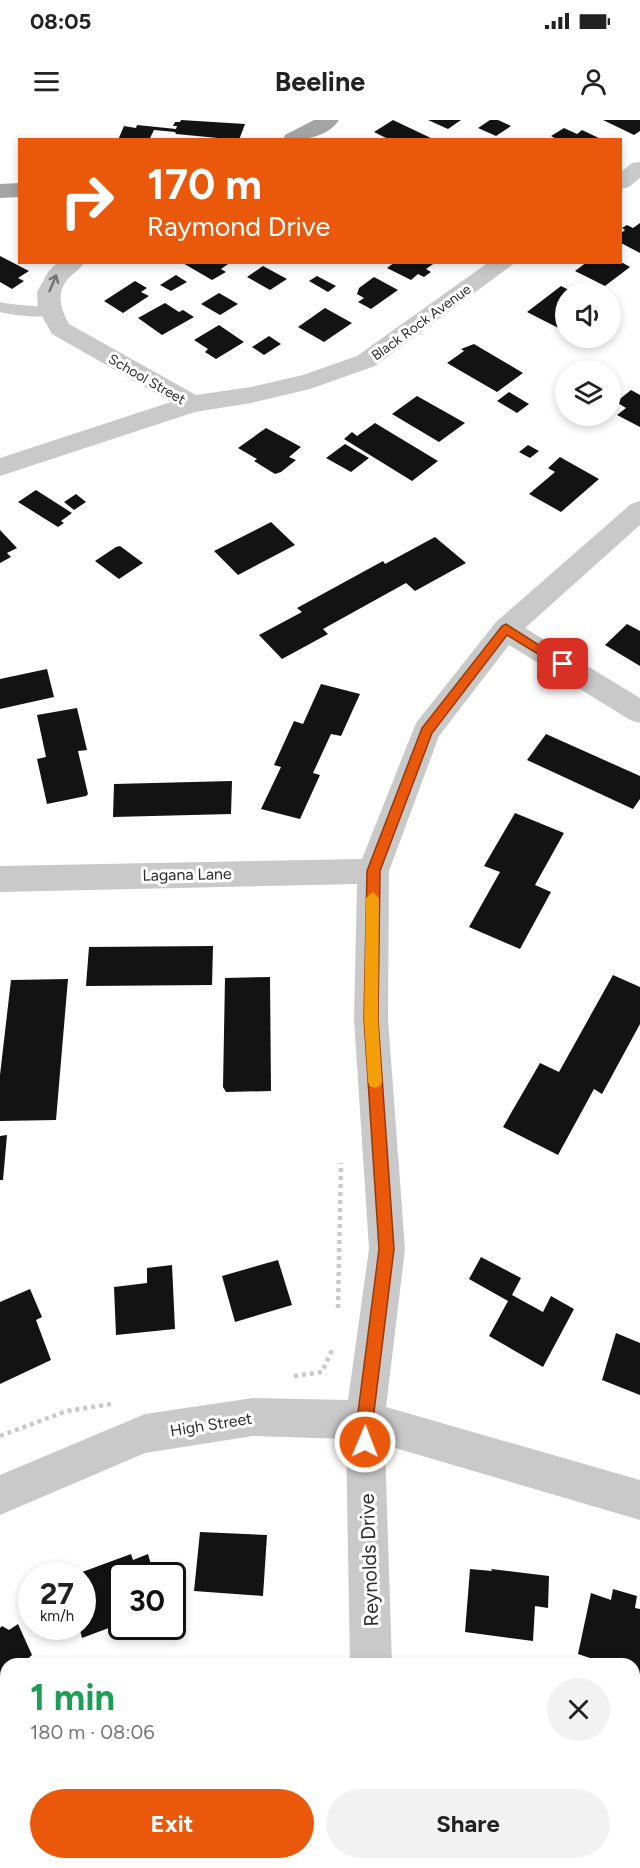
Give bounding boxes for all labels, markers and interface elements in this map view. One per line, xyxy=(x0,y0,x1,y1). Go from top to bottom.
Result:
text: 08:05 xyxy=(30,8,91,35)
icon: menu xyxy=(30,65,63,98)
text: Beeline xyxy=(275,65,365,98)
icon: person xyxy=(577,65,610,98)
text: 170 m xyxy=(147,159,262,210)
icon: right xyxy=(48,162,126,240)
text: Raymond Drive xyxy=(147,210,330,243)
one-way arrow xyxy=(48,274,59,292)
street label: Black Rock Avenue xyxy=(368,280,475,364)
map controls xyxy=(555,282,621,426)
button: sound xyxy=(555,282,621,348)
street label: School Street xyxy=(105,351,188,408)
button: layers xyxy=(555,360,621,426)
pin xyxy=(537,638,588,689)
icon: arrive xyxy=(546,647,579,680)
street label: Lagana Lane xyxy=(142,864,232,885)
street label: High Street xyxy=(169,1409,253,1440)
position arrow xyxy=(333,1410,397,1474)
street label: Reynolds Drive xyxy=(355,1493,383,1627)
speed limit sign: 30 xyxy=(108,1562,186,1640)
text: 27 xyxy=(40,1575,74,1612)
text: km/h xyxy=(40,1607,74,1625)
text: 1 min xyxy=(30,1676,115,1719)
button: close xyxy=(547,1678,610,1741)
text: 180 m · 08:06 xyxy=(30,1720,155,1744)
button: Exit xyxy=(30,1789,314,1858)
button: Share xyxy=(326,1789,610,1858)

